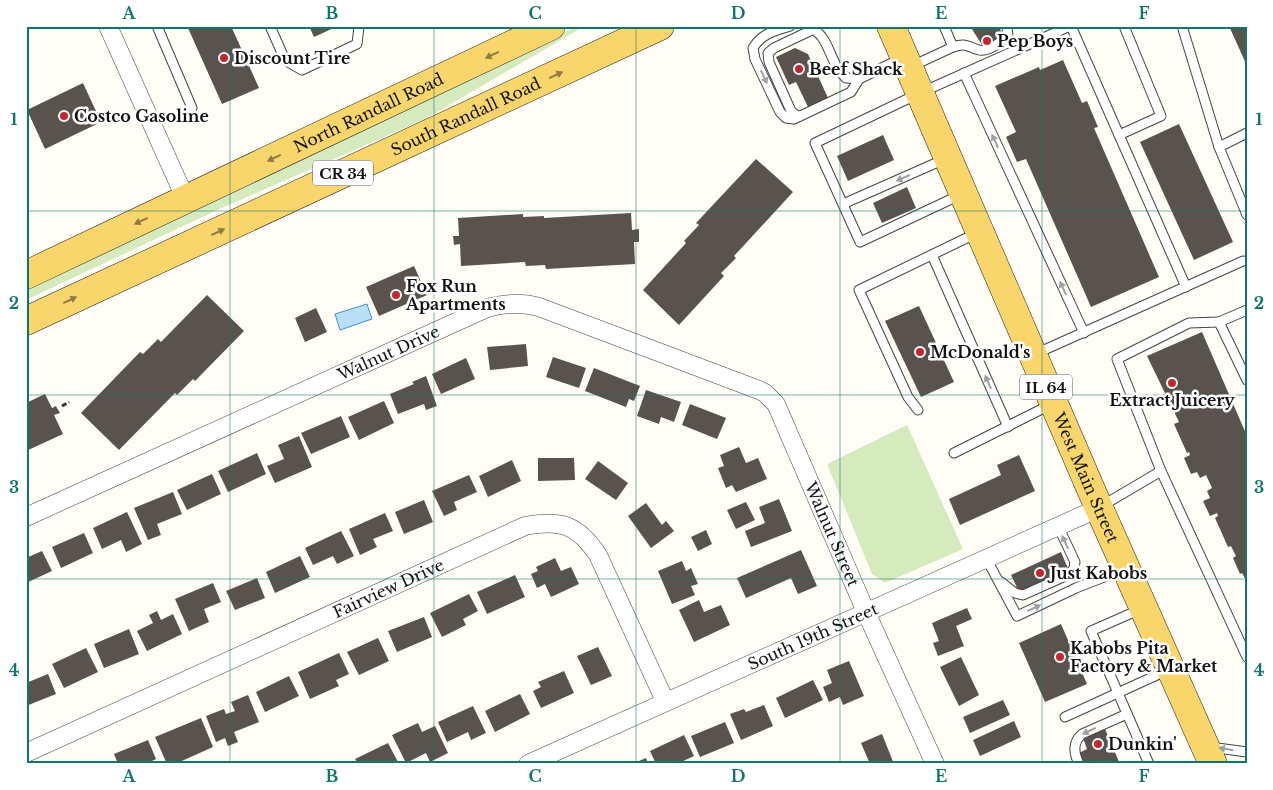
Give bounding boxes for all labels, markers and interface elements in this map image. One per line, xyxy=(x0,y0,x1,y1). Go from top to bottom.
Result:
text: A xyxy=(122,3,137,23)
text: B xyxy=(326,3,339,23)
text: C xyxy=(528,3,542,23)
text: D xyxy=(731,3,745,23)
text: E xyxy=(935,3,947,23)
text: F xyxy=(1138,3,1150,23)
place label: Pep Boys xyxy=(997,31,1073,51)
marker: Pep Boys xyxy=(981,35,993,47)
place label: Discount Tire xyxy=(234,48,350,68)
one-way arrow xyxy=(484,50,499,59)
marker: Discount Tire xyxy=(218,52,230,64)
place label: Beef Shack xyxy=(809,59,903,79)
marker: Beef Shack xyxy=(793,63,805,75)
street label: North Randall Road xyxy=(290,68,447,157)
one-way arrow xyxy=(549,70,563,78)
one-way arrow xyxy=(760,70,768,84)
street label: South Randall Road xyxy=(388,73,544,160)
place label: Costco Gasoline xyxy=(74,106,209,126)
text: 1 xyxy=(11,109,18,129)
text: 1 xyxy=(1256,109,1263,129)
marker: Costco Gasoline xyxy=(58,110,70,122)
one-way arrow xyxy=(991,134,999,148)
one-way arrow xyxy=(267,154,281,162)
road number: CR 34 xyxy=(313,160,373,186)
one-way arrow xyxy=(896,174,910,182)
one-way arrow xyxy=(134,216,149,225)
one-way arrow xyxy=(211,227,225,235)
place label: Fox Run Apartments xyxy=(405,276,506,314)
one-way arrow xyxy=(1059,281,1068,296)
marker: Fox Run Apartments xyxy=(390,289,402,301)
text: 2 xyxy=(9,293,19,313)
text: 2 xyxy=(1254,293,1264,313)
one-way arrow xyxy=(63,296,78,304)
street label: Walnut Drive xyxy=(333,321,443,385)
place label: McDonald's xyxy=(930,342,1031,362)
marker: McDonald's xyxy=(914,346,926,358)
road number: IL 64 xyxy=(1020,374,1072,400)
one-way arrow xyxy=(984,375,992,389)
marker: Extract Juicery xyxy=(1166,377,1178,389)
place label: Extract Juicery xyxy=(1109,390,1235,410)
street label: West Main Street xyxy=(1049,408,1123,546)
text: 3 xyxy=(9,477,19,497)
text: 3 xyxy=(1254,477,1264,497)
street label: Walnut Street xyxy=(800,478,864,590)
one-way arrow xyxy=(1061,535,1069,549)
street label: Fairview Drive xyxy=(330,554,447,622)
place label: Just Kabobs xyxy=(1047,563,1147,583)
marker: Just Kabobs xyxy=(1034,567,1046,579)
street label: South 19th Street xyxy=(745,598,881,674)
one-way arrow xyxy=(1027,604,1041,612)
place label: Kabobs Pita Factory & Market xyxy=(1070,638,1218,676)
marker: Kabobs Pita Factory & Market xyxy=(1054,651,1066,663)
text: 4 xyxy=(9,660,19,680)
text: 4 xyxy=(1254,660,1264,680)
one-way arrow xyxy=(1082,727,1096,735)
place label: Dunkin' xyxy=(1108,734,1177,754)
marker: Dunkin' xyxy=(1092,738,1104,750)
one-way arrow xyxy=(1217,745,1233,753)
text: A xyxy=(122,766,137,786)
text: B xyxy=(326,766,339,786)
text: C xyxy=(528,766,542,786)
text: D xyxy=(731,766,745,786)
text: E xyxy=(935,766,947,786)
text: F xyxy=(1138,766,1150,786)

